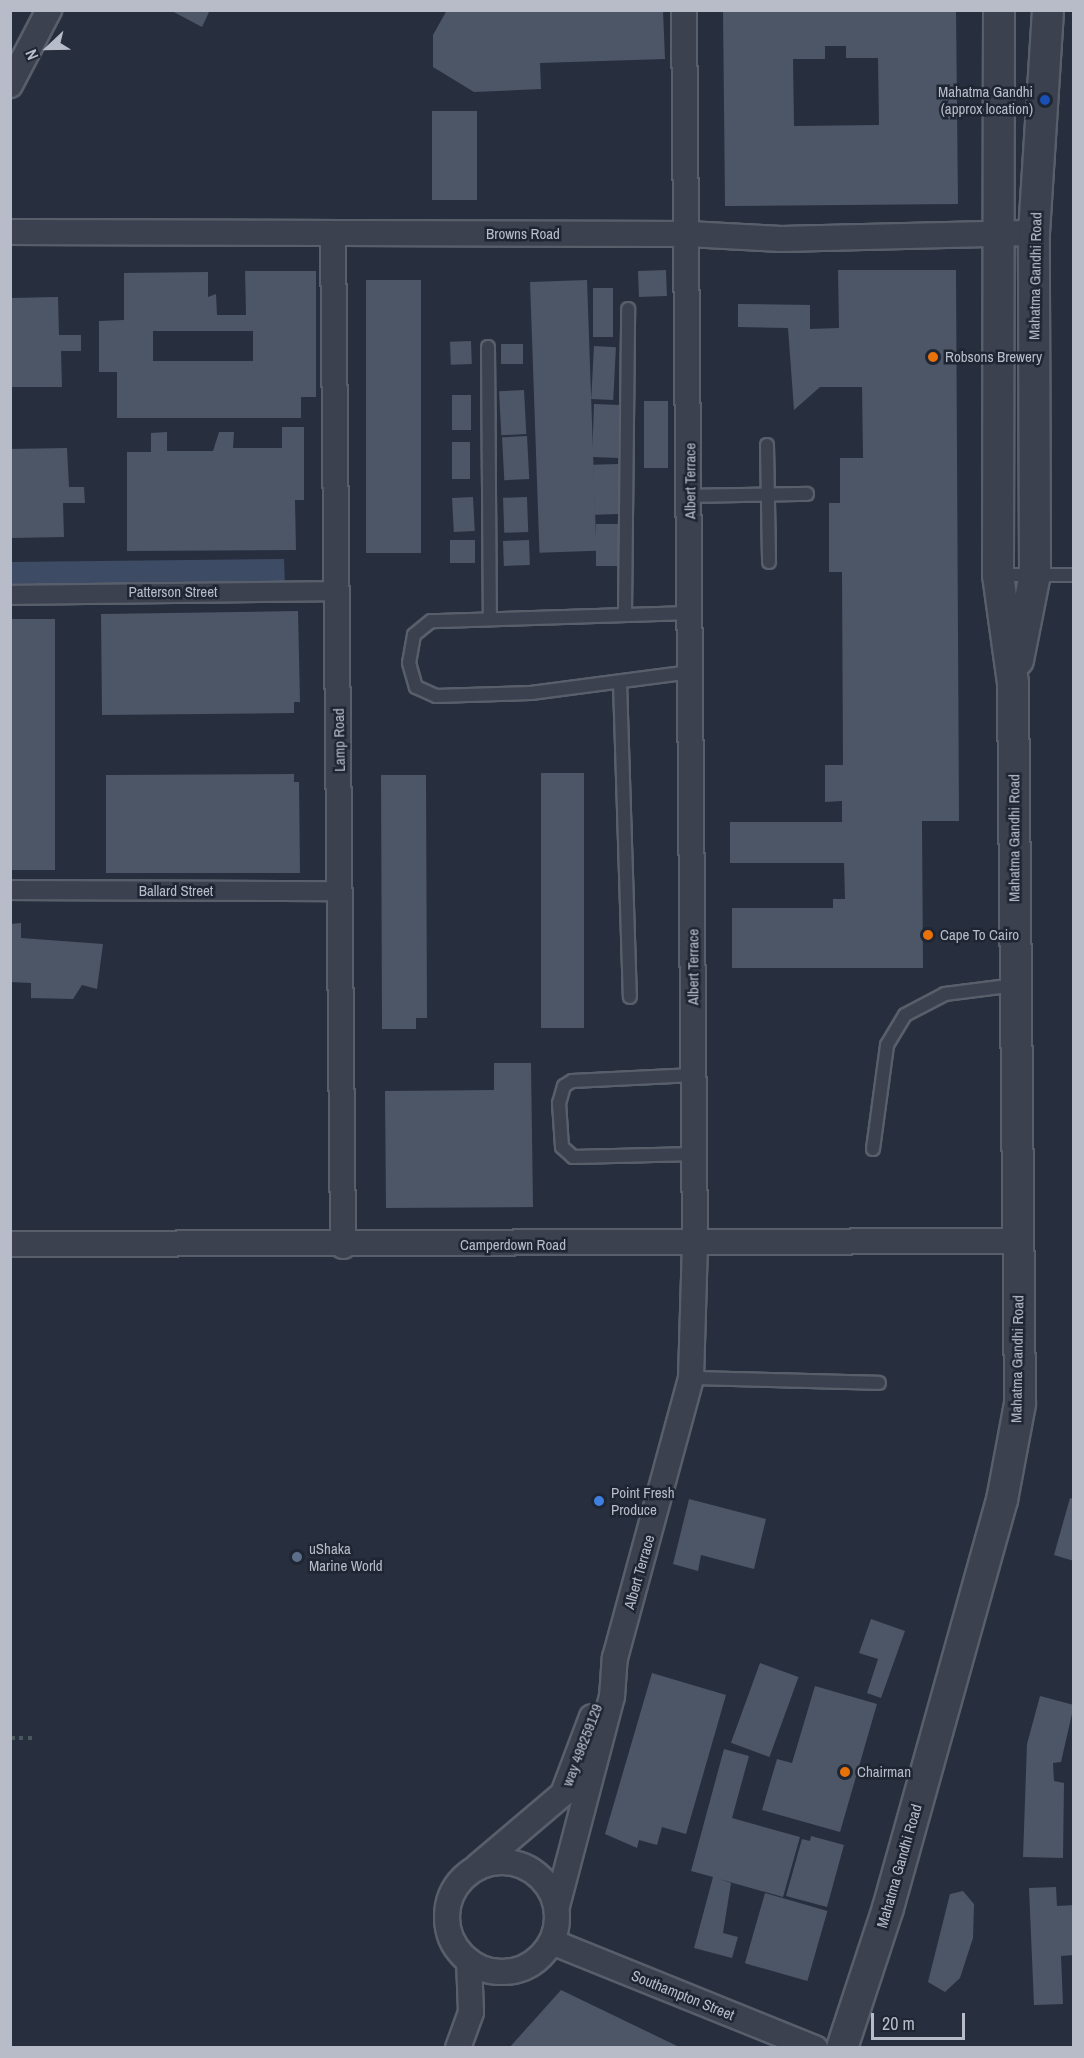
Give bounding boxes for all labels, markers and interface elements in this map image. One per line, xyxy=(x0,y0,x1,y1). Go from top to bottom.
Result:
north arrow xyxy=(18,18,78,78)
text: N xyxy=(19,46,43,63)
place label: Mahatma Gandhi (approx location) xyxy=(938,82,1033,117)
marker: Mahatma Gandhi (approx location) xyxy=(1038,93,1052,107)
street label: Mahatma Gandhi Road xyxy=(1025,212,1045,340)
street label: Browns Road xyxy=(486,225,560,243)
place label: Robsons Brewery xyxy=(945,348,1042,366)
marker: Robsons Brewery xyxy=(926,350,940,364)
street label: Albert Terrace xyxy=(681,443,699,519)
street label: Patterson Street xyxy=(129,583,217,601)
street label: Lamp Road xyxy=(329,708,349,772)
street label: Mahatma Gandhi Road xyxy=(1005,774,1023,902)
street label: Ballard Street xyxy=(139,882,213,900)
place label: Cape To Cairo xyxy=(940,926,1019,944)
marker: Cape To Cairo xyxy=(921,928,935,942)
street label: Albert Terrace xyxy=(684,929,702,1005)
street label: Camperdown Road xyxy=(460,1236,566,1254)
street label: Mahatma Gandhi Road xyxy=(1007,1295,1027,1423)
place label: Point Fresh Produce xyxy=(611,1483,675,1518)
marker: Point Fresh Produce xyxy=(592,1494,606,1508)
street label: Albert Terrace xyxy=(620,1533,658,1611)
place label: uShaka Marine World xyxy=(309,1539,383,1574)
marker: uShaka Marine World xyxy=(290,1550,304,1564)
street label: way 498259129 xyxy=(558,1701,606,1789)
place label: Chairman xyxy=(857,1763,911,1781)
marker: Chairman xyxy=(838,1765,852,1779)
street label: Mahatma Gandhi Road xyxy=(873,1802,925,1930)
street label: Southampton Street xyxy=(629,1966,737,2024)
scale bar xyxy=(874,2001,968,2039)
text: 20 m xyxy=(882,2011,915,2036)

